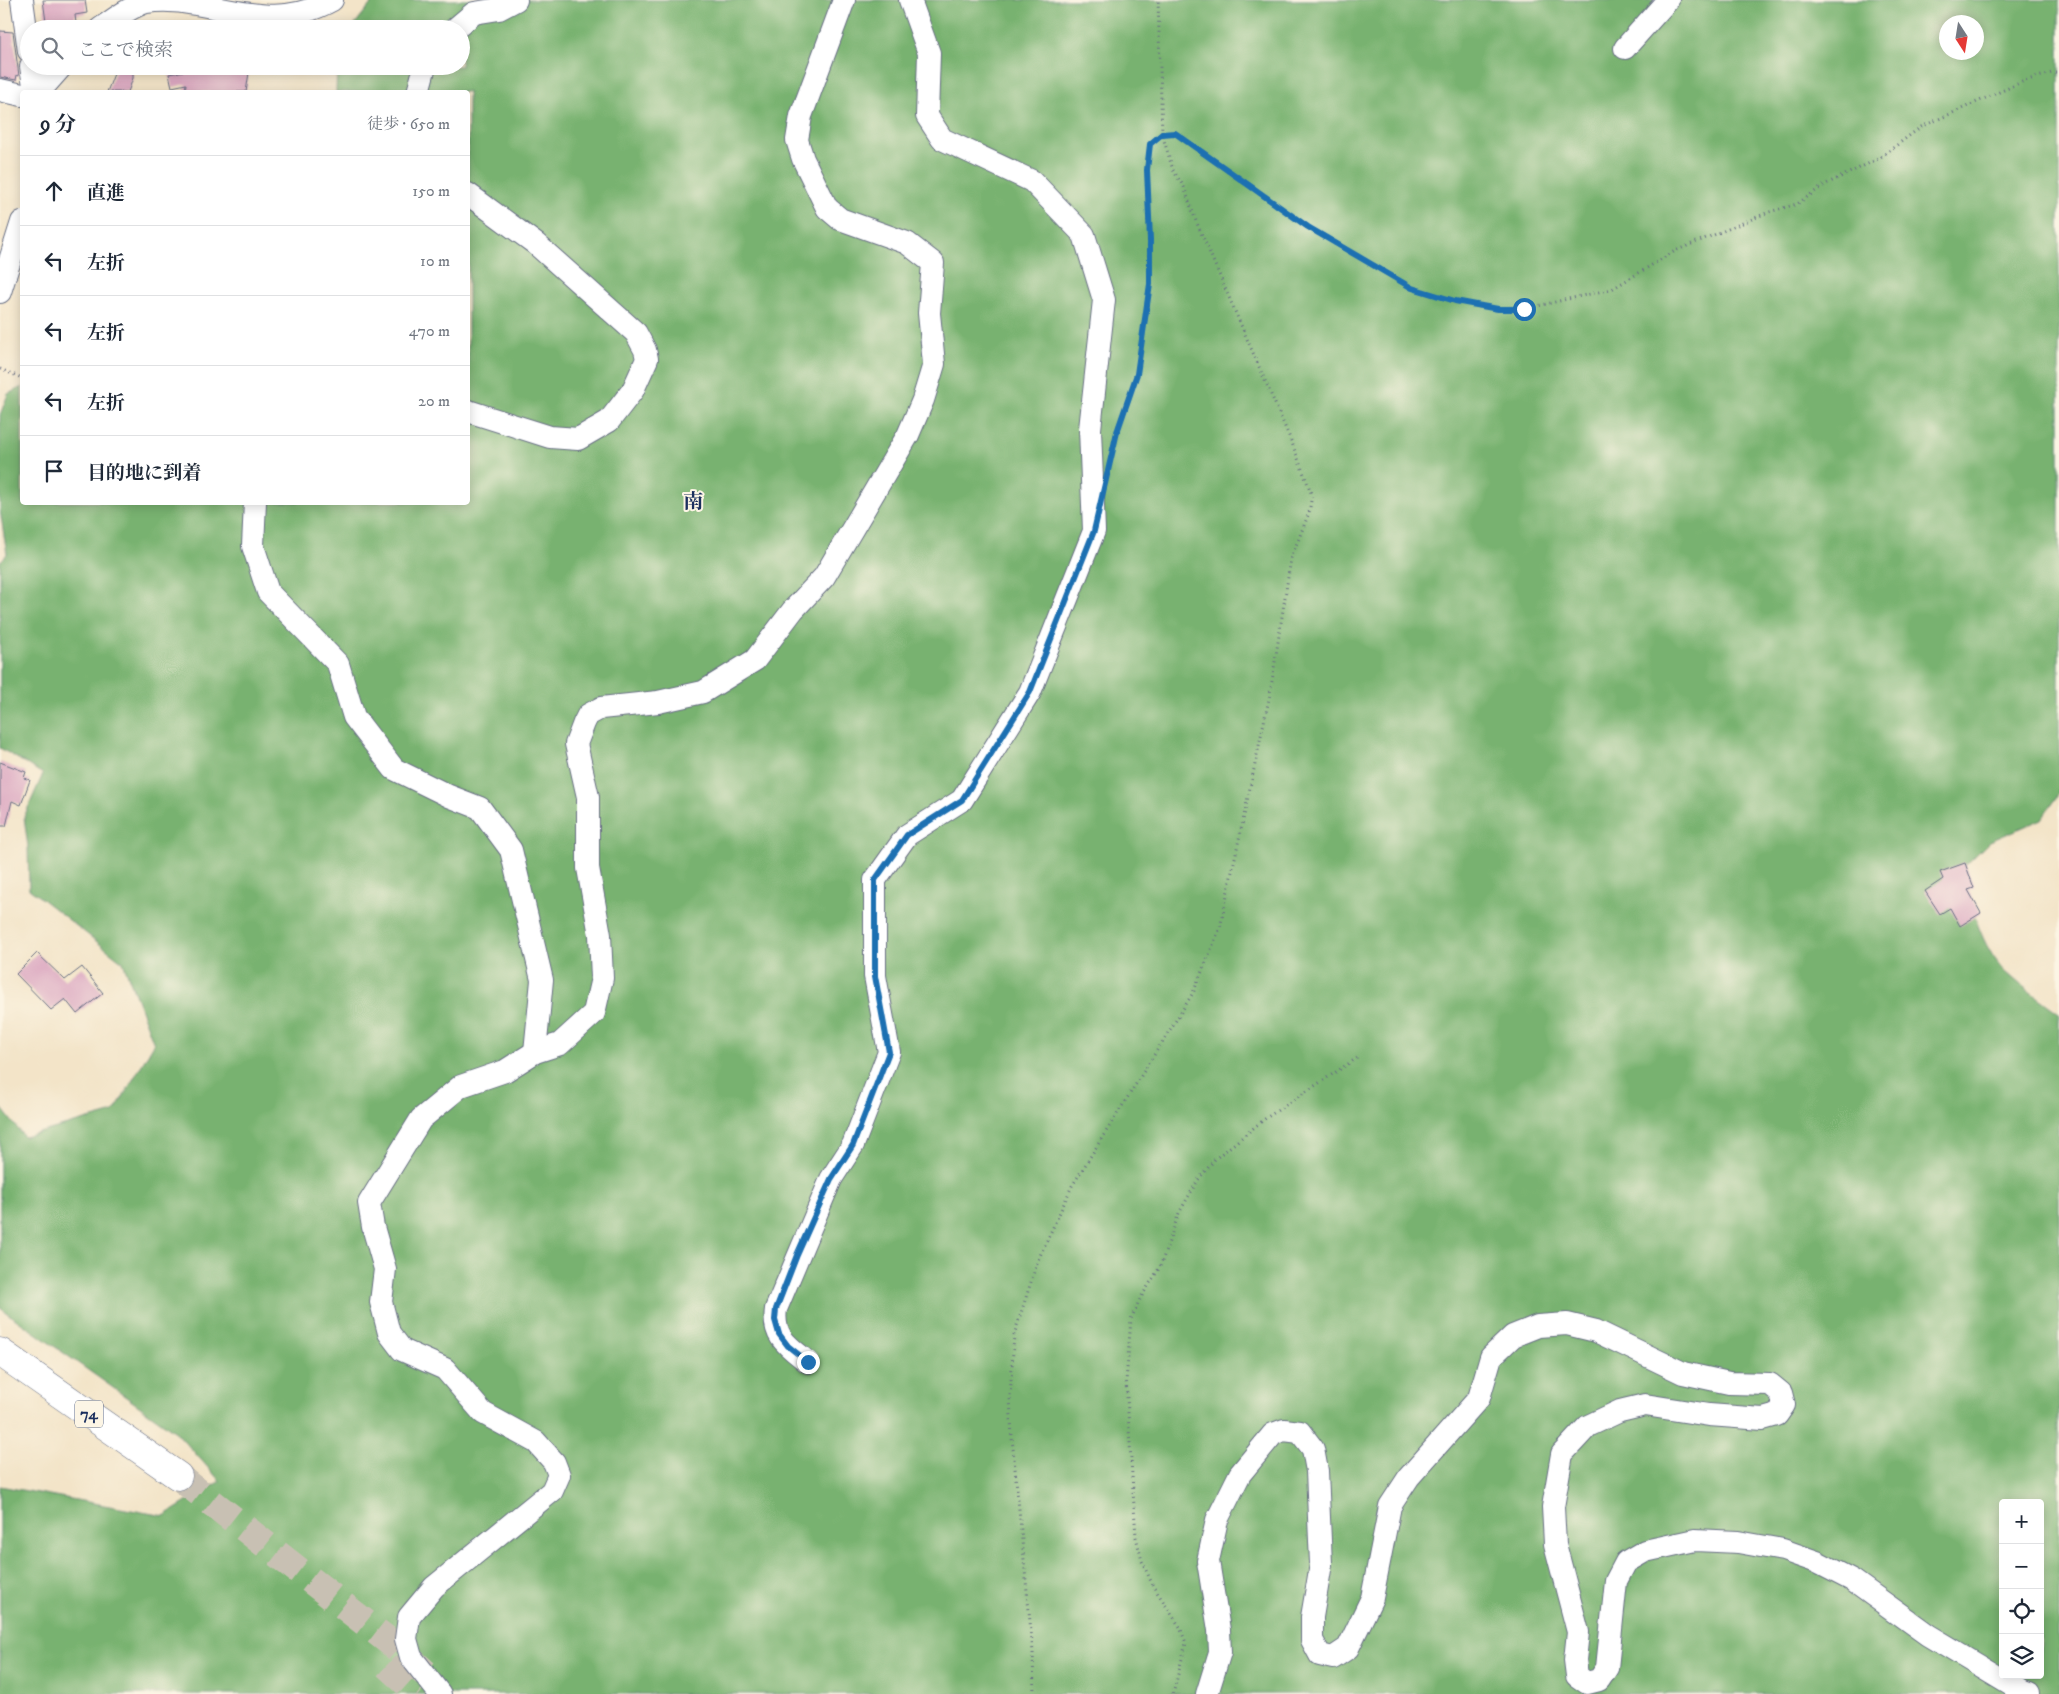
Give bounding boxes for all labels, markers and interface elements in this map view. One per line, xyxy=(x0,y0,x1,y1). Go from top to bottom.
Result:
north arrow xyxy=(1939,15,1984,60)
search box xyxy=(20,20,470,75)
icon: search xyxy=(38,34,66,62)
text: ここで検索 xyxy=(78,39,173,62)
text: 9 分 xyxy=(40,112,76,138)
text: 徒歩 · 650 m xyxy=(367,114,450,134)
icon: ahead xyxy=(40,177,68,205)
text: 150 m xyxy=(412,181,450,201)
text: 直進 xyxy=(87,182,125,205)
icon: left xyxy=(40,247,68,275)
text: 10 m xyxy=(420,251,450,271)
text: 左折 xyxy=(87,252,125,275)
route start xyxy=(1513,298,1536,321)
icon: left xyxy=(40,317,68,345)
text: 470 m xyxy=(409,321,450,341)
text: 左折 xyxy=(87,322,125,345)
icon: left xyxy=(40,387,68,415)
text: 20 m xyxy=(418,391,450,411)
text: 左折 xyxy=(87,392,125,415)
icon: arrive xyxy=(40,457,68,485)
text: 目的地に到着 xyxy=(87,462,201,485)
district label: 南 xyxy=(683,490,703,515)
route end xyxy=(797,1351,820,1374)
road number: 74 xyxy=(75,1400,103,1428)
map controls xyxy=(1999,1499,2044,1679)
button: + xyxy=(1999,1499,2044,1544)
button: − xyxy=(1999,1544,2044,1589)
button: locate xyxy=(1999,1589,2044,1634)
button: layers xyxy=(1999,1634,2044,1679)

